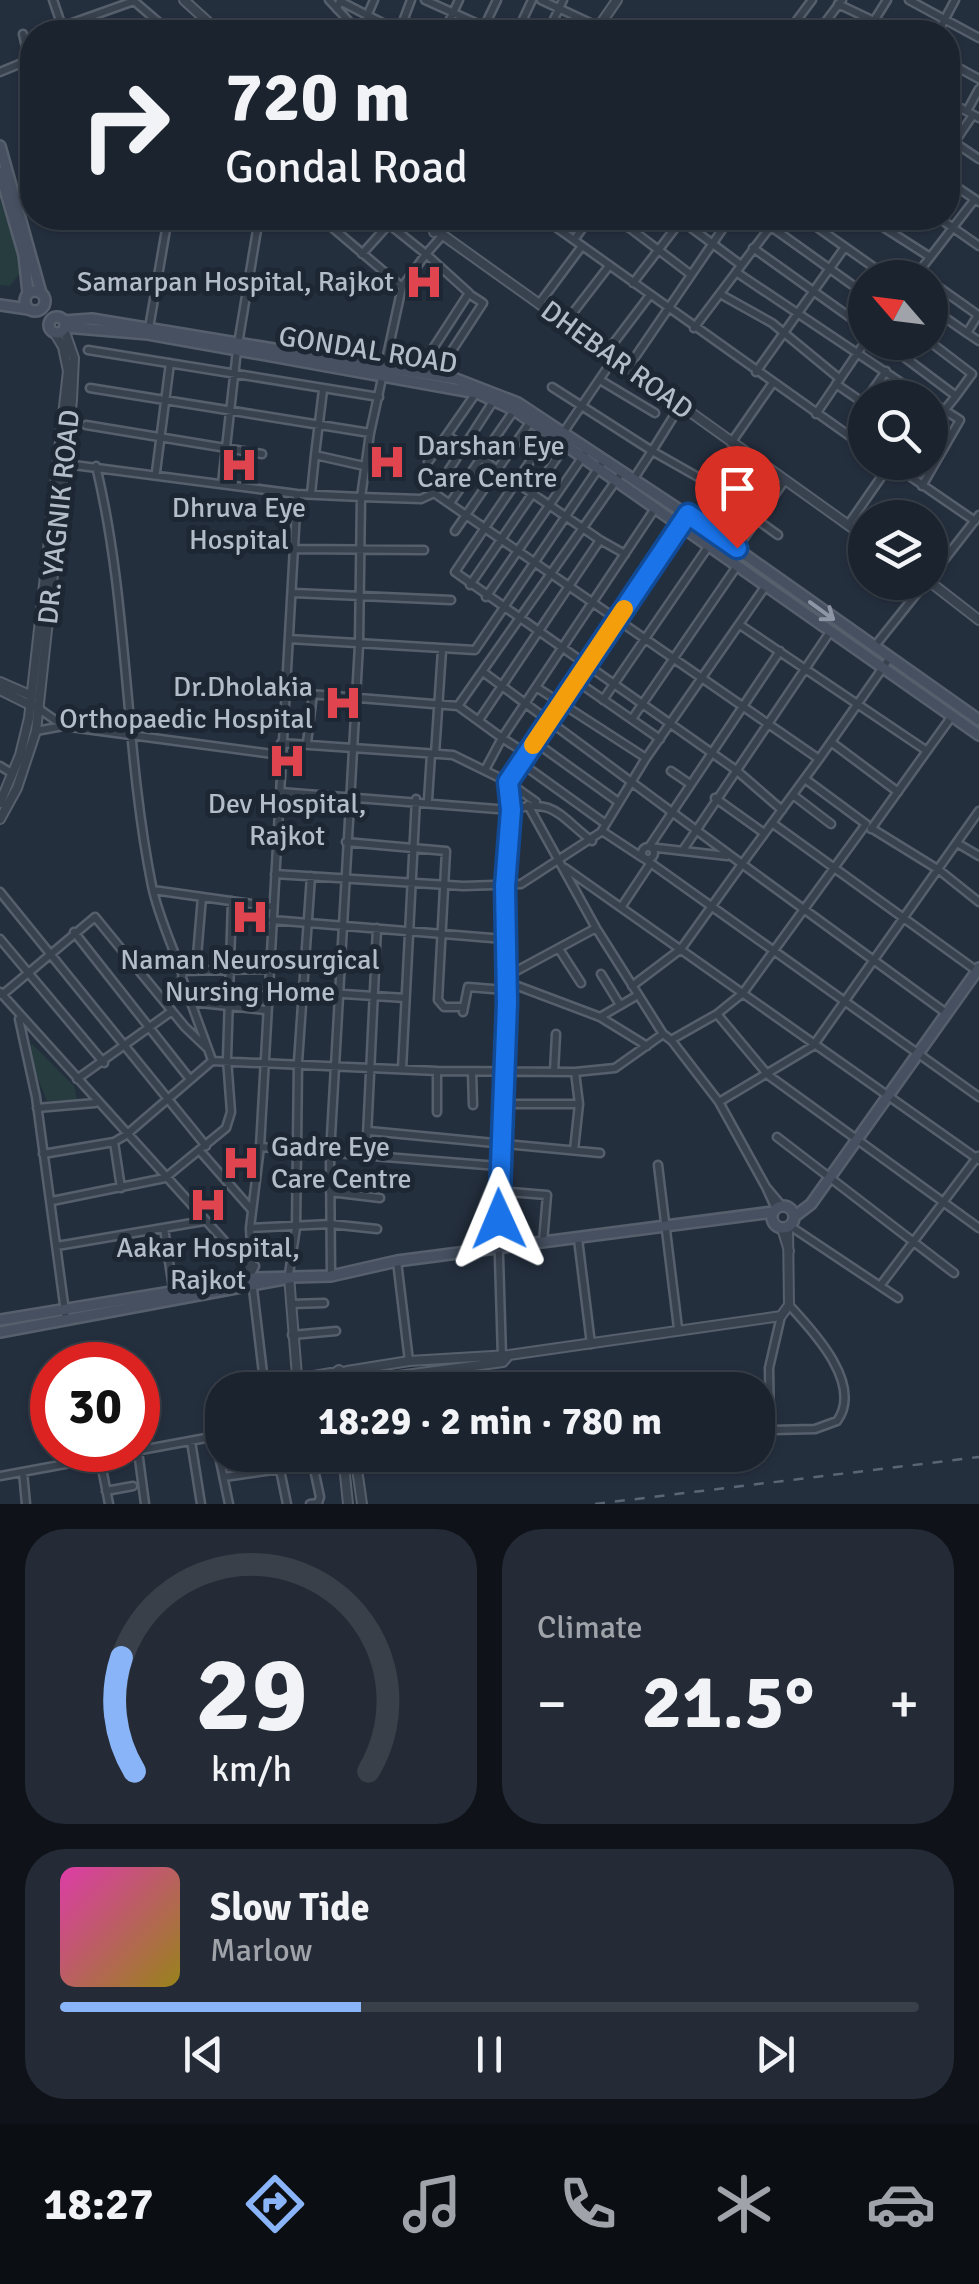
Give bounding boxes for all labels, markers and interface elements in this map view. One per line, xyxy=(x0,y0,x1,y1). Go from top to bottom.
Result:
text: 720 m xyxy=(225,54,410,140)
icon: right xyxy=(60,60,190,190)
text: Gondal Road xyxy=(225,140,468,195)
north arrow xyxy=(848,260,948,360)
map controls xyxy=(848,260,948,600)
hospital icon: Samarpan Hospital, Rajkot xyxy=(403,261,445,303)
place label: Samarpan Hospital, Rajkot xyxy=(77,265,394,299)
street label: DHEBAR ROAD xyxy=(534,293,700,427)
street label: GONDAL ROAD xyxy=(276,319,460,381)
button: search xyxy=(848,380,948,480)
street label: DR. YAGNIK ROAD xyxy=(31,408,87,626)
place label: Darshan Eye Care Centre xyxy=(417,429,565,495)
hospital icon: Darshan Eye Care Centre xyxy=(366,441,408,483)
hospital icon: Dhruva Eye Hospital xyxy=(218,444,260,486)
pin xyxy=(695,446,780,549)
icon: arrive xyxy=(710,461,765,516)
place label: Dhruva Eye Hospital xyxy=(172,491,306,557)
button: layers xyxy=(848,500,948,600)
one-way arrow xyxy=(808,600,835,621)
place label: Dr.Dholakia Orthopaedic Hospital xyxy=(59,670,313,736)
hospital icon: Dr.Dholakia Orthopaedic Hospital xyxy=(322,682,364,724)
hospital icon: Dev Hospital, Rajkot xyxy=(266,740,308,782)
place label: Dev Hospital, Rajkot xyxy=(208,787,366,853)
hospital icon: Naman Neurosurgical Nursing Home xyxy=(229,896,271,938)
place label: Naman Neurosurgical Nursing Home xyxy=(120,943,380,1009)
place label: Gadre Eye Care Centre xyxy=(271,1130,411,1196)
hospital icon: Gadre Eye Care Centre xyxy=(220,1142,262,1184)
position arrow xyxy=(447,1167,551,1271)
hospital icon: Aakar Hospital, Rajkot xyxy=(187,1184,229,1226)
place label: Aakar Hospital, Rajkot xyxy=(116,1231,300,1297)
speed limit sign: 30 xyxy=(30,1342,160,1472)
text: 18:29 · 2 min · 780 m xyxy=(318,1398,662,1445)
text: Climate xyxy=(537,1608,643,1647)
text: 29 xyxy=(195,1631,307,1759)
text: 21.5° xyxy=(642,1656,815,1749)
text: − xyxy=(537,1670,567,1738)
text: + xyxy=(889,1670,919,1738)
text: km/h xyxy=(211,1747,291,1791)
text: Slow Tide xyxy=(210,1884,370,1931)
text: Marlow xyxy=(210,1931,312,1970)
icon: previous xyxy=(176,2027,231,2082)
icon: pause xyxy=(462,2027,517,2082)
icon: next xyxy=(748,2027,803,2082)
icon: directions xyxy=(240,2169,310,2239)
icon: music xyxy=(397,2169,467,2239)
icon: phone xyxy=(553,2169,623,2239)
icon: climate xyxy=(709,2169,779,2239)
icon: car xyxy=(866,2169,936,2239)
text: 18:27 xyxy=(43,2177,154,2232)

